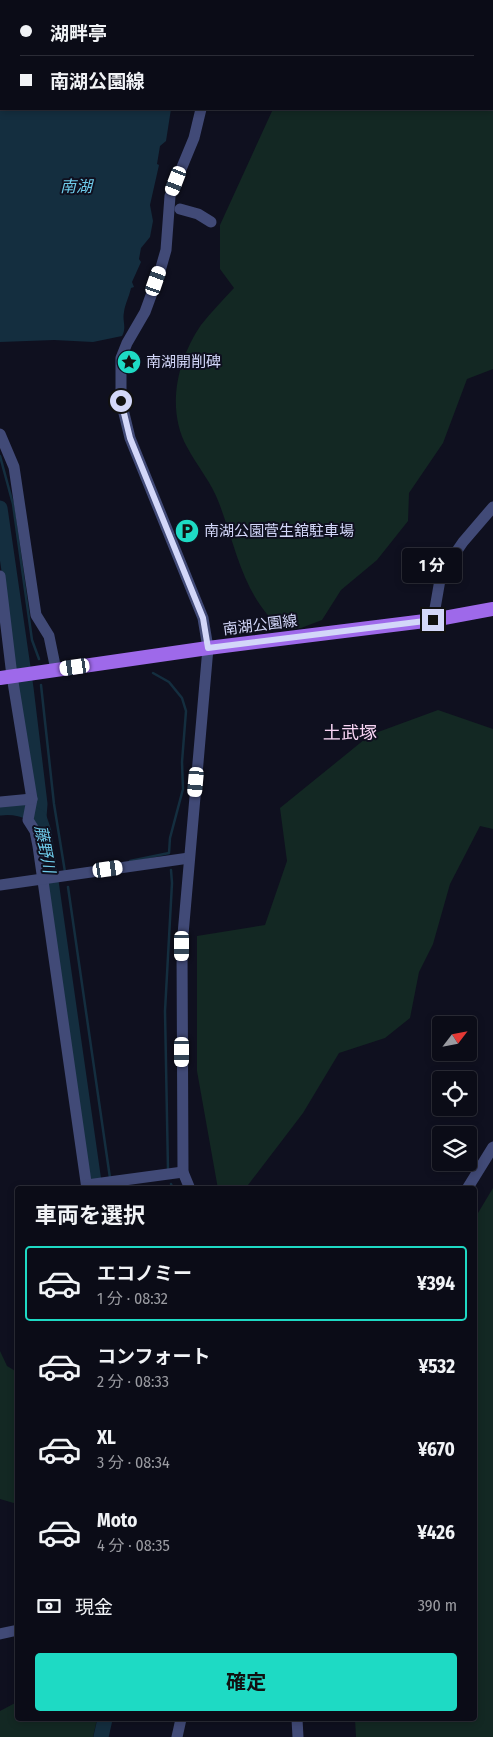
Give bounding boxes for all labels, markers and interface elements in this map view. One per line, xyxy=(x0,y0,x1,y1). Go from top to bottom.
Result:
text: 湖畔亭 xyxy=(50,22,107,45)
text: 南湖公園線 xyxy=(50,70,145,93)
car xyxy=(163,164,188,198)
water label: 南湖 xyxy=(60,177,95,196)
car xyxy=(144,264,167,298)
place icon: 南湖開削碑 xyxy=(116,349,142,375)
place label: 南湖開削碑 xyxy=(146,353,221,371)
route start xyxy=(110,390,132,412)
parking icon: 南湖公園菅生舘駐車場 xyxy=(174,518,200,544)
place label: 南湖公園菅生舘駐車場 xyxy=(204,522,354,540)
callout: 1 分 xyxy=(403,548,463,582)
text: 1 分 xyxy=(419,556,445,575)
route end xyxy=(422,609,444,631)
street label: 南湖公園線 xyxy=(222,611,298,639)
car xyxy=(59,657,90,677)
district label: 土武塚 xyxy=(323,722,377,744)
car xyxy=(187,766,204,798)
water label: 藤野川 xyxy=(31,824,59,876)
car xyxy=(92,859,123,879)
car xyxy=(174,931,189,961)
north arrow xyxy=(432,1016,478,1061)
map controls xyxy=(432,1016,477,1171)
car xyxy=(174,1037,189,1067)
button: locate xyxy=(432,1071,477,1116)
button: layers xyxy=(432,1126,477,1171)
text: 車両を選択 xyxy=(35,1202,145,1229)
icon: car xyxy=(37,1261,82,1306)
text: エコノミー xyxy=(97,1262,192,1285)
text: ¥394 xyxy=(417,1272,455,1295)
text: 1 分 · 08:32 xyxy=(97,1289,168,1308)
icon: car xyxy=(37,1344,82,1389)
text: コンフォート xyxy=(97,1345,210,1368)
text: ¥532 xyxy=(419,1355,455,1378)
text: 2 分 · 08:33 xyxy=(97,1372,169,1391)
text: XL xyxy=(97,1426,116,1449)
icon: car xyxy=(37,1427,82,1472)
text: ¥670 xyxy=(418,1438,455,1461)
text: 3 分 · 08:34 xyxy=(97,1453,170,1472)
text: Moto xyxy=(97,1509,137,1532)
icon: car xyxy=(37,1510,82,1555)
text: ¥426 xyxy=(417,1521,455,1544)
text: 4 分 · 08:35 xyxy=(97,1536,170,1555)
icon: cash xyxy=(35,1592,63,1620)
text: 現金 xyxy=(75,1596,113,1619)
text: 390 m xyxy=(418,1596,457,1615)
button: 確定 xyxy=(35,1653,457,1711)

